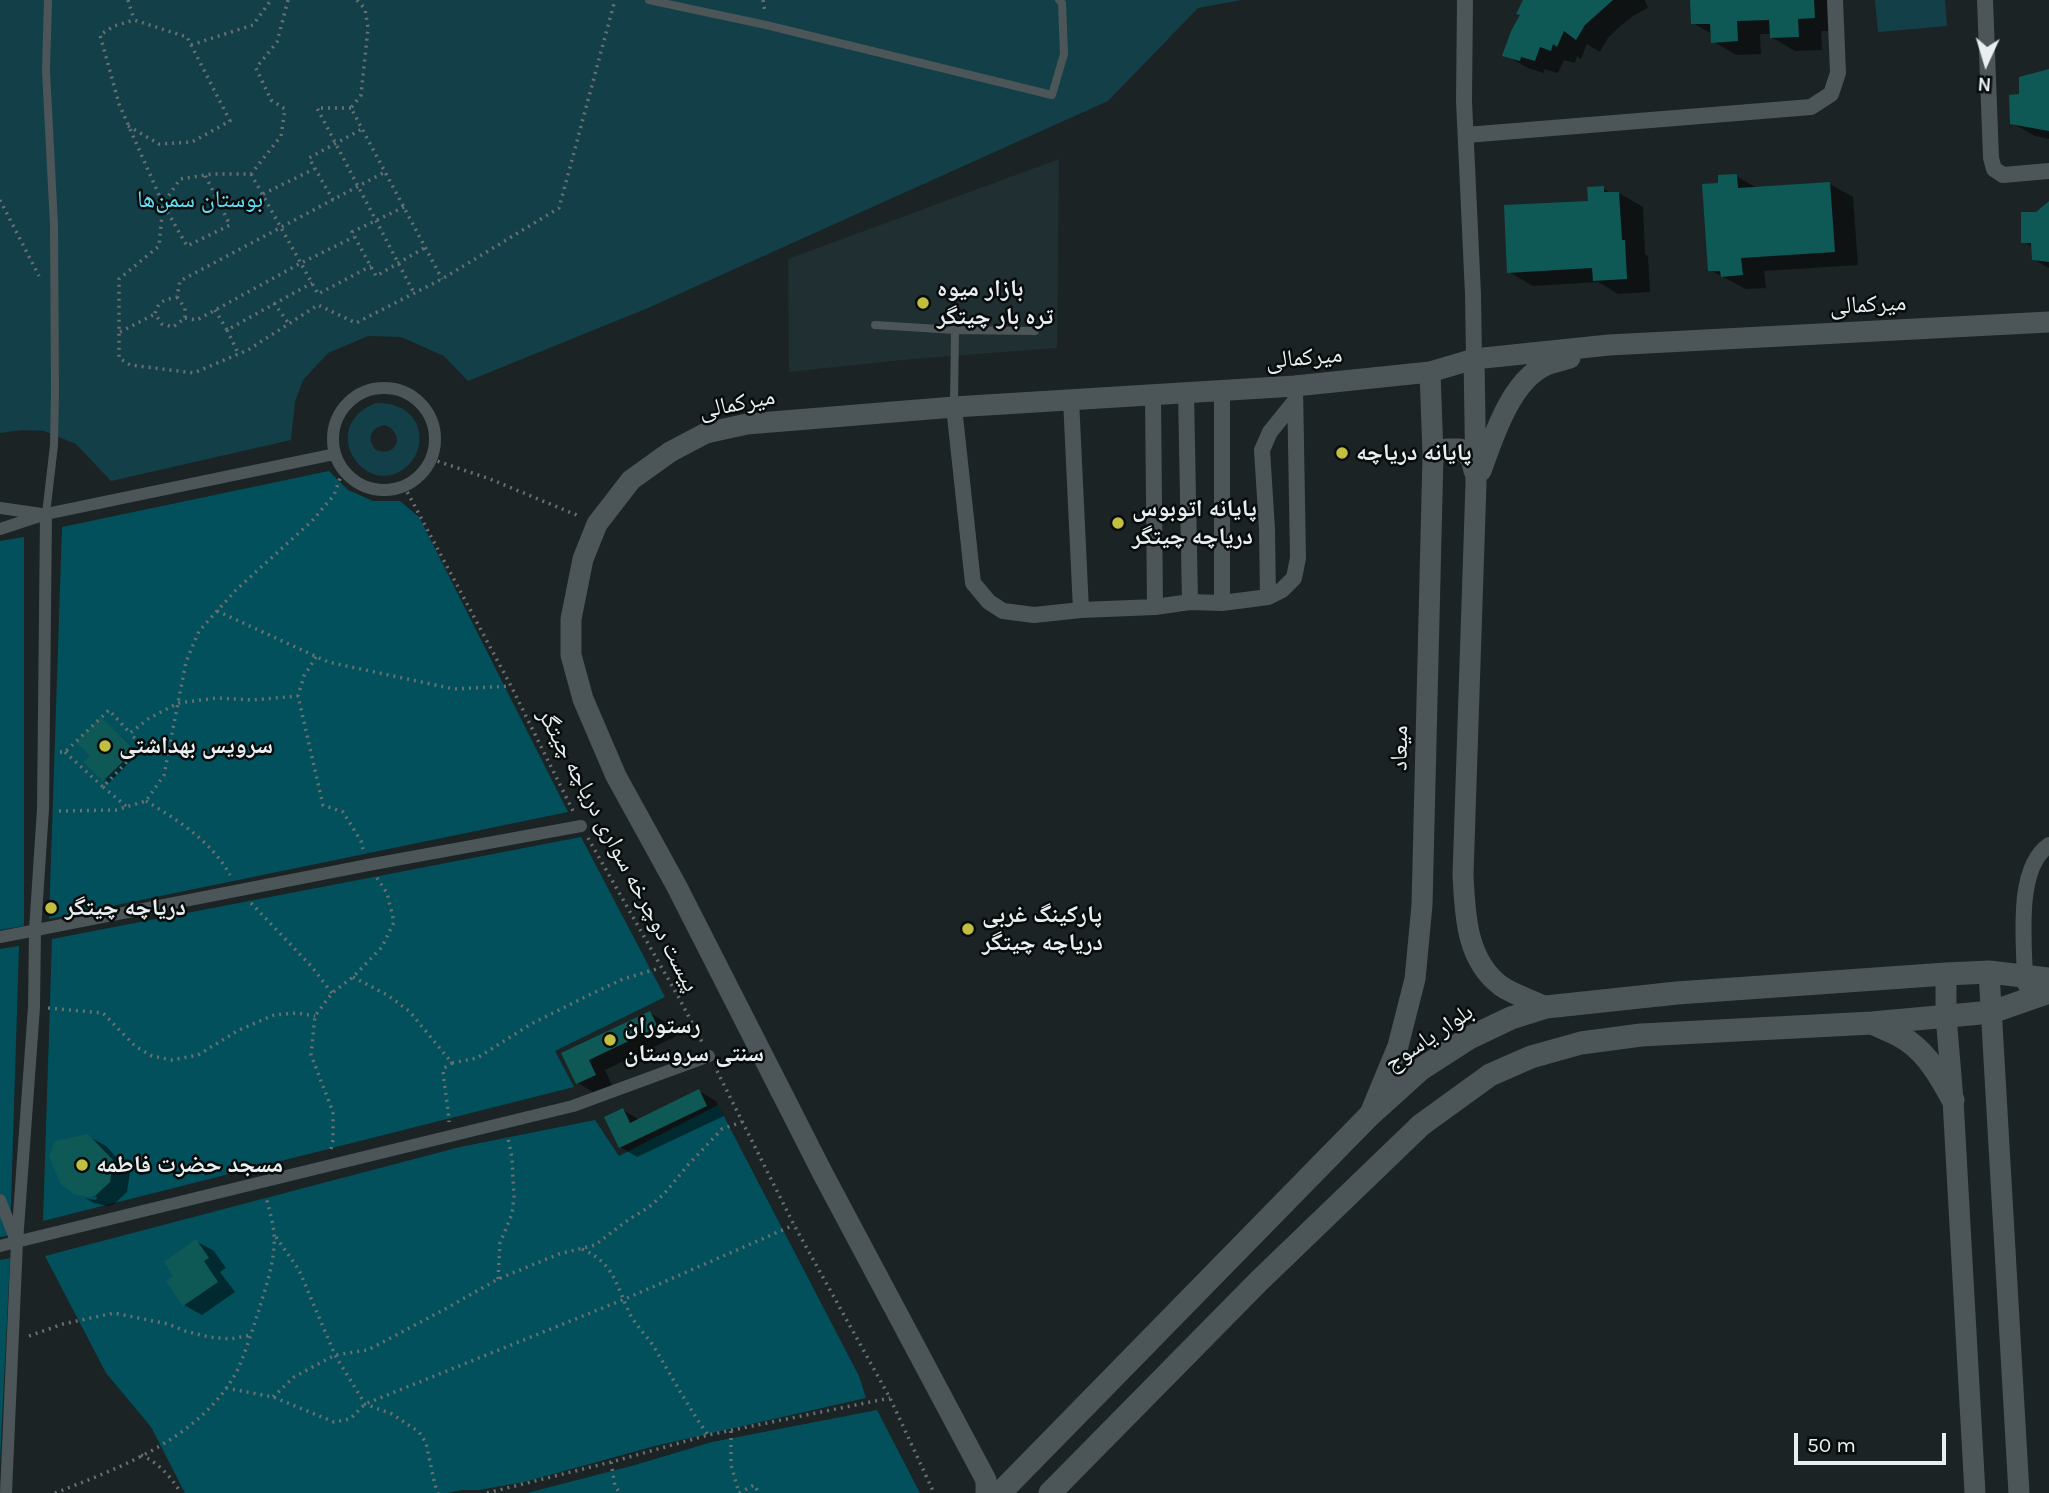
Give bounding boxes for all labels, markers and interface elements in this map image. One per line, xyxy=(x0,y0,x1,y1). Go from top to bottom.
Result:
north arrow xyxy=(1951,28,2021,98)
text: N xyxy=(1977,73,1992,95)
park label: بوستان سمن‌ها xyxy=(137,186,263,214)
place label: بازار میوه تره بار چیتگر xyxy=(937,275,1053,331)
street label: میرکمالی xyxy=(1829,289,1907,321)
marker: بازار میوه تره بار چیتگر xyxy=(915,295,931,311)
street label: میرکمالی xyxy=(1264,340,1344,376)
street label: میرکمالی xyxy=(697,383,777,425)
place label: پایانه دریاچه xyxy=(1356,439,1472,467)
marker: پایانه دریاچه xyxy=(1334,445,1350,461)
place label: پایانه اتوبوس دریاچه چیتگر xyxy=(1132,495,1257,551)
marker: پایانه اتوبوس دریاچه چیتگر xyxy=(1110,515,1126,531)
street label: پیست دوچرخه سواری دریاچه چیتگر xyxy=(531,703,705,997)
street label: میعاد xyxy=(1385,725,1415,771)
place label: سرویس بهداشتی xyxy=(119,732,273,760)
marker: سرویس بهداشتی xyxy=(97,738,113,754)
place label: دریاچه چیتگر xyxy=(65,894,186,922)
marker: دریاچه چیتگر xyxy=(43,900,59,916)
place label: پارکینگ غربی دریاچه چیتگر xyxy=(982,901,1103,957)
marker: پارکینگ غربی دریاچه چیتگر xyxy=(960,921,976,937)
street label: بلوار یاسوج xyxy=(1379,998,1479,1078)
place label: رستوران سنتی سروستان xyxy=(624,1012,764,1068)
marker: رستوران سنتی سروستان xyxy=(602,1032,618,1048)
place label: مسجد حضرت فاطمه xyxy=(96,1151,283,1179)
marker: مسجد حضرت فاطمه xyxy=(74,1157,90,1173)
scale bar xyxy=(1797,1420,1949,1464)
text: 50 m xyxy=(1807,1433,1856,1457)

